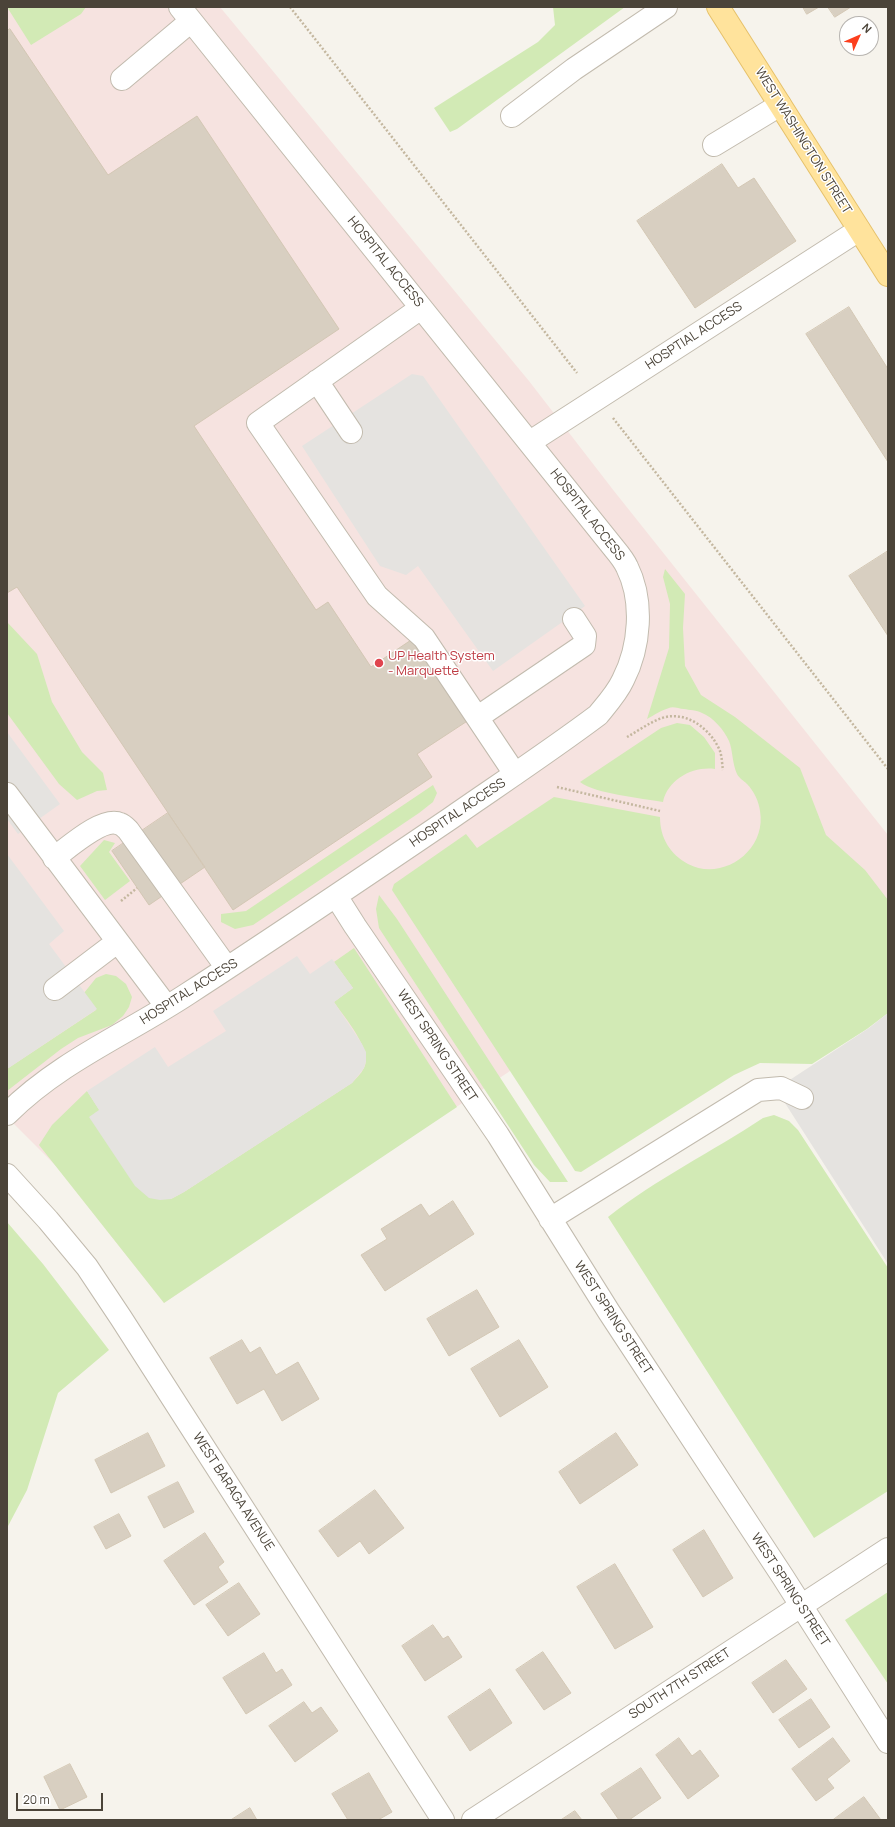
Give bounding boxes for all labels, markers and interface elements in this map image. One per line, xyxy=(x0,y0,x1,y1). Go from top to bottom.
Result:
north arrow xyxy=(839,16,879,56)
text: N xyxy=(859,20,875,36)
street label: WEST WASHINGTON STREET xyxy=(751,65,855,217)
street label: HOSPITAL ACCESS xyxy=(344,214,426,310)
street label: HOSPTIAL ACCESS xyxy=(643,299,745,373)
street label: HOSPITAL ACCESS xyxy=(546,466,628,564)
place label: UP Health System - Marquette xyxy=(388,648,495,679)
marker: UP Health System - Marquette xyxy=(373,657,385,669)
street label: HOSPITAL ACCESS xyxy=(407,775,509,851)
street label: HOSPITAL ACCESS xyxy=(137,956,241,1028)
street label: WEST SPRING STREET xyxy=(394,987,480,1105)
street label: WEST SPRING STREET xyxy=(571,1258,655,1378)
street label: WEST BARAGA AVENUE xyxy=(189,1430,277,1554)
street label: WEST SPRING STREET xyxy=(748,1530,832,1650)
street label: SOUTH 7TH STREET xyxy=(626,1645,734,1723)
scale bar xyxy=(18,1785,105,1811)
text: 20 m xyxy=(23,1791,50,1808)

